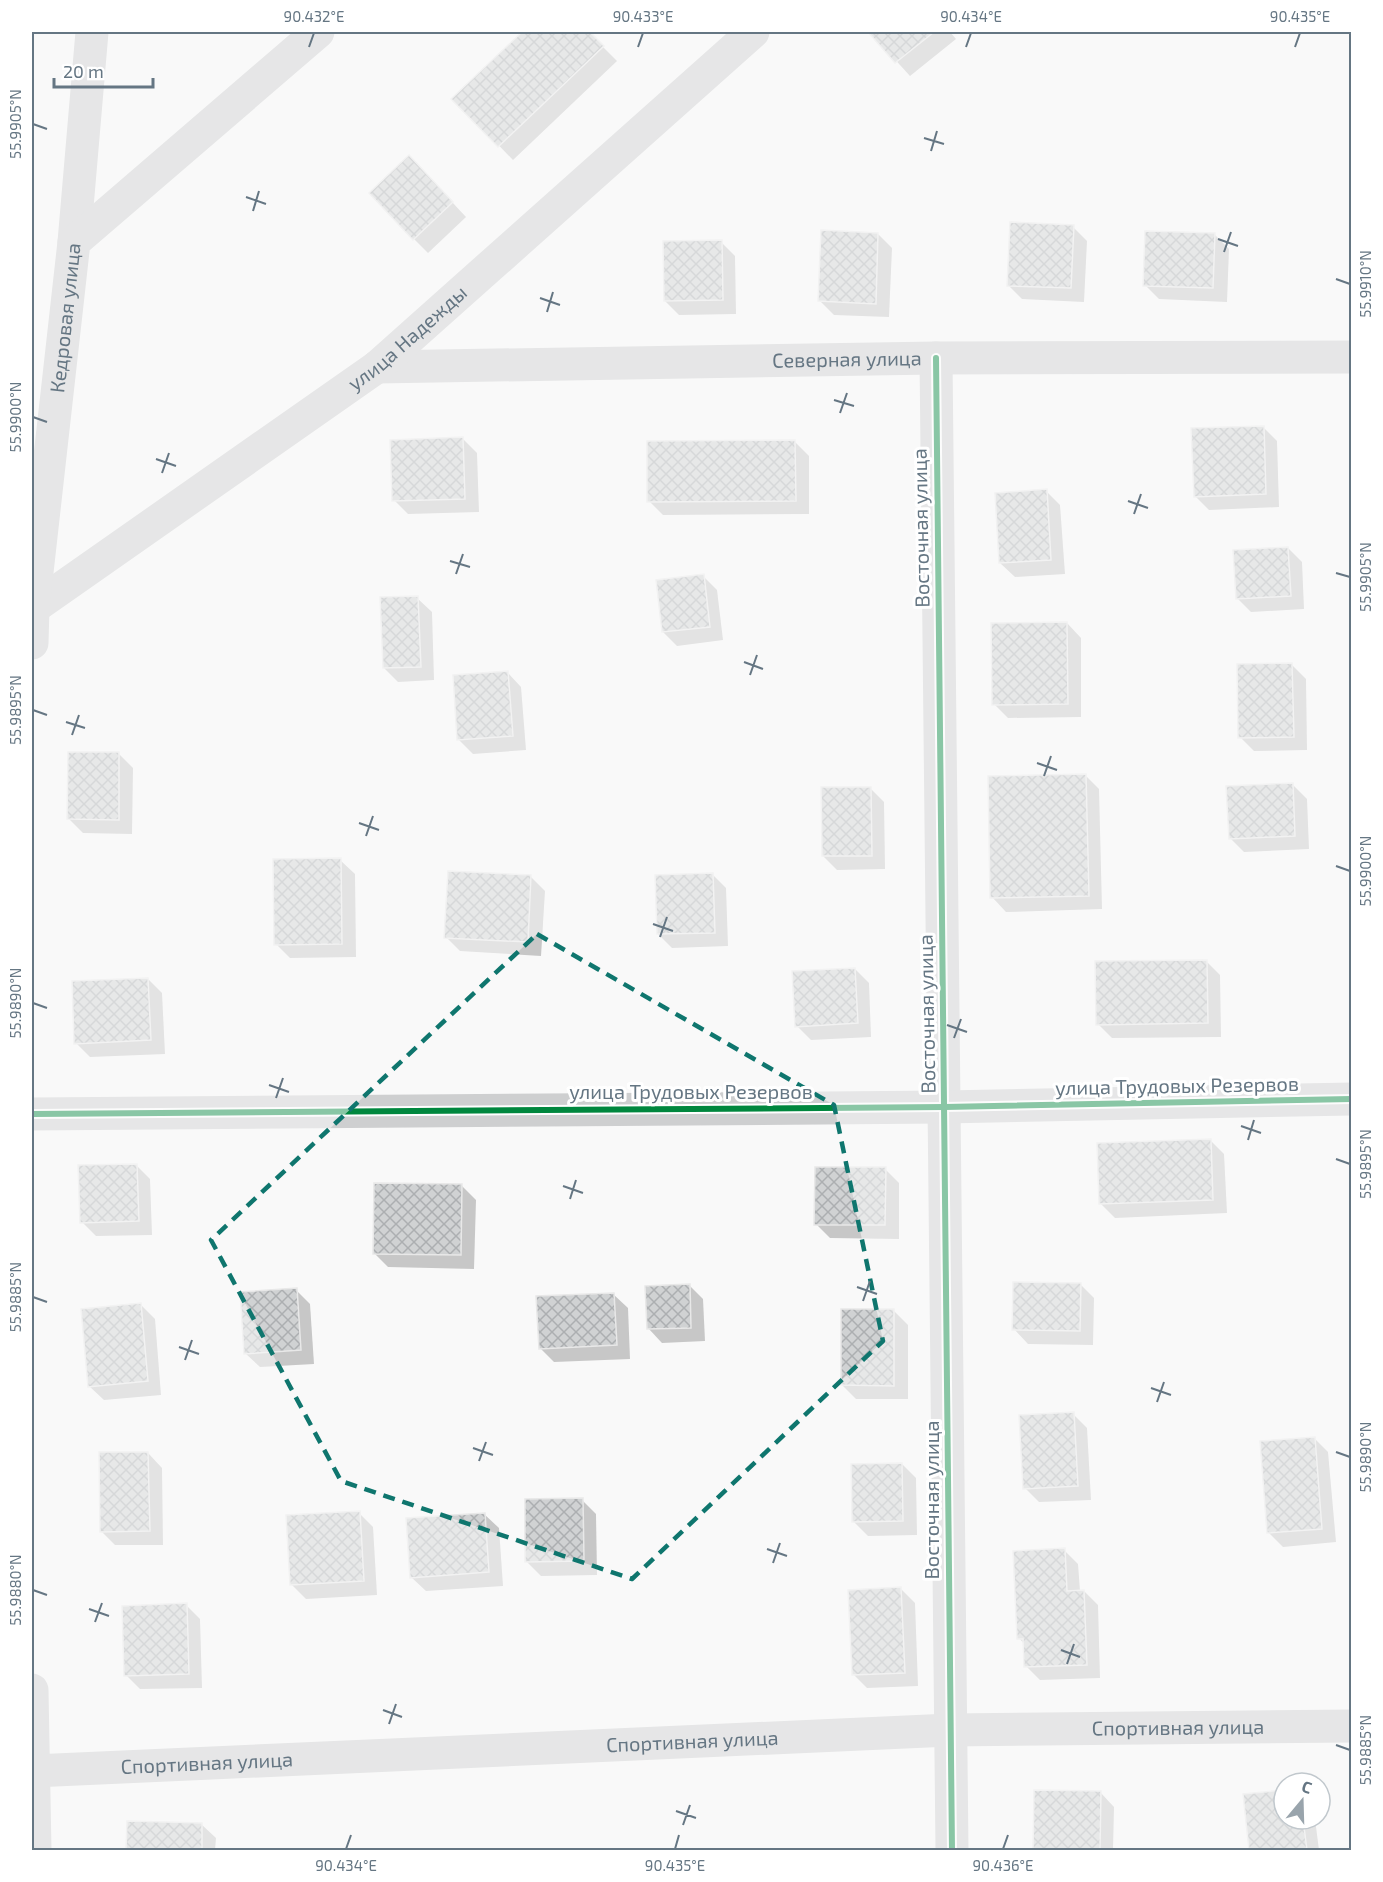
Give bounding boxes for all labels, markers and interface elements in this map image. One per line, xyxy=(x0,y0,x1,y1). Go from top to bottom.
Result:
text: 90.432°E xyxy=(284,7,344,25)
text: 90.433°E xyxy=(613,7,673,25)
text: 90.434°E xyxy=(940,7,1002,25)
text: 90.435°E xyxy=(1270,7,1330,25)
scale bar xyxy=(54,51,153,89)
text: 20 m xyxy=(63,60,104,82)
text: 55.9905°N xyxy=(6,89,24,159)
street label: Кедровая улица xyxy=(44,241,85,394)
text: 55.9910°N xyxy=(1356,250,1374,318)
street label: улица Надежды xyxy=(343,280,471,396)
street label: Северная улица xyxy=(772,345,922,372)
text: 55.9900°N xyxy=(6,382,24,452)
street label: Восточная улица xyxy=(907,448,934,608)
text: 55.9905°N xyxy=(1356,542,1374,612)
text: 55.9895°N xyxy=(6,675,24,745)
text: 55.9900°N xyxy=(1356,836,1374,906)
street label: Восточная улица xyxy=(913,934,940,1094)
text: 55.9890°N xyxy=(6,968,24,1038)
street label: улица Трудовых Резервов xyxy=(1055,1071,1299,1100)
street label: улица Трудовых Резервов xyxy=(569,1079,813,1104)
text: 55.9895°N xyxy=(1356,1129,1374,1199)
text: 55.9885°N xyxy=(6,1262,24,1332)
street label: Восточная улица xyxy=(919,1420,944,1580)
text: 55.9890°N xyxy=(1356,1422,1374,1492)
text: 55.9880°N xyxy=(6,1554,24,1626)
street label: Спортивная улица xyxy=(1092,1714,1264,1740)
text: 55.9885°N xyxy=(1356,1715,1374,1785)
street label: Спортивная улица xyxy=(606,1725,779,1756)
street label: Спортивная улица xyxy=(120,1746,294,1778)
north arrow xyxy=(1272,1771,1332,1831)
text: С xyxy=(1299,1776,1315,1797)
text: 90.434°E xyxy=(315,1856,377,1874)
text: 90.435°E xyxy=(645,1856,705,1874)
text: 90.436°E xyxy=(973,1856,1033,1874)

